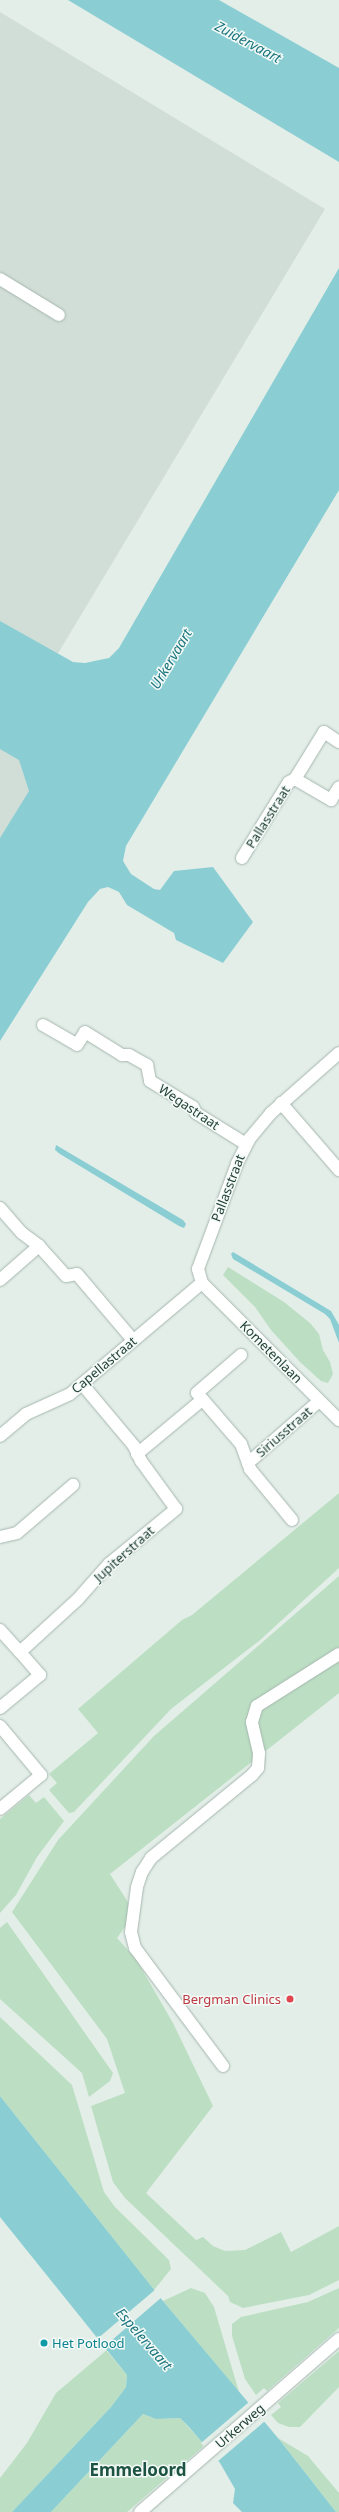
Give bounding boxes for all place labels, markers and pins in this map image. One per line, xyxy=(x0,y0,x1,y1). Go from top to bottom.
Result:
place label: Bergman Clinics xyxy=(182,1991,281,2007)
marker: Bergman Clinics xyxy=(284,1993,296,2005)
place label: Het Potlood xyxy=(52,2335,125,2351)
marker: Het Potlood xyxy=(39,2338,49,2348)

